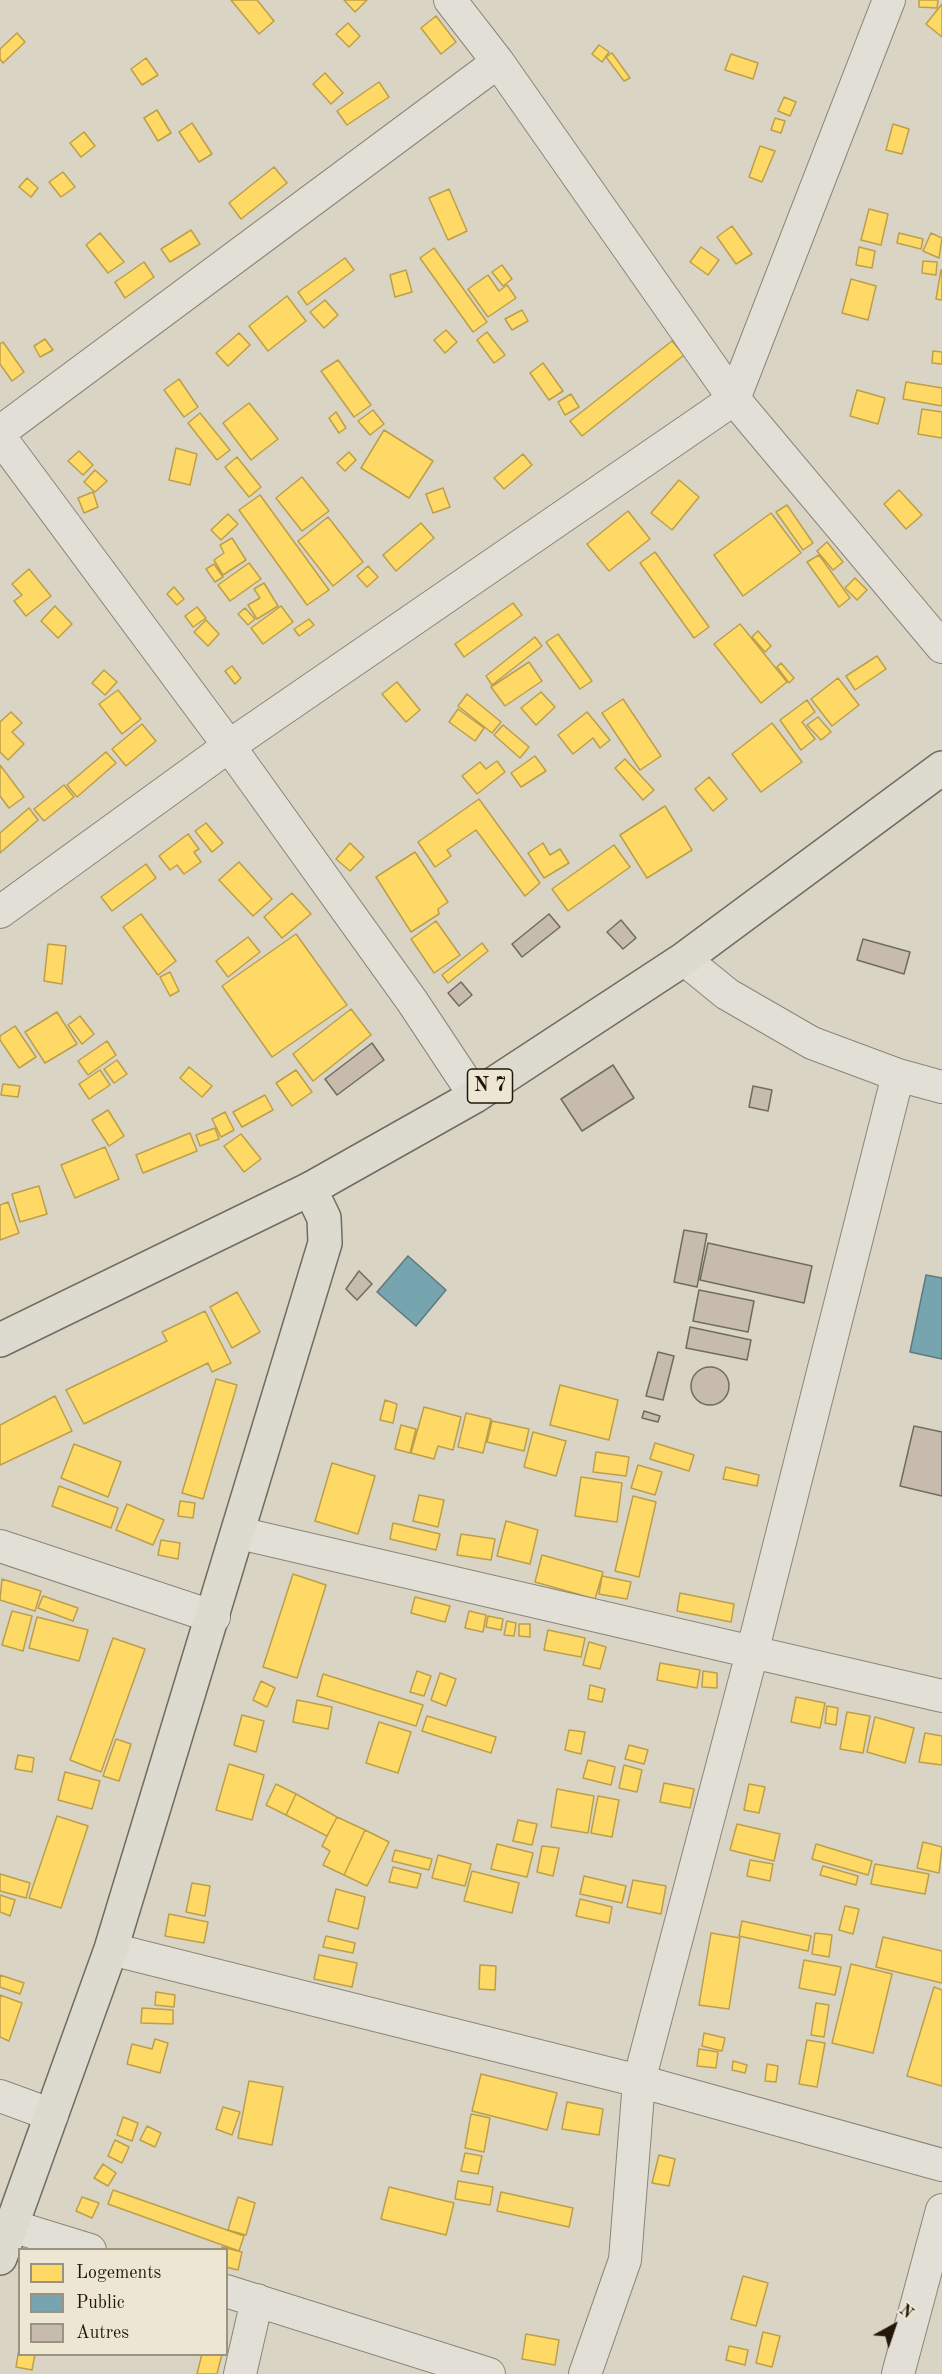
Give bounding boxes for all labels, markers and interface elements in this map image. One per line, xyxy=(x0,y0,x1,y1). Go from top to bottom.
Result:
road number: N 7 xyxy=(468,1069,512,1103)
legend xyxy=(18,2248,228,2356)
text: Logements xyxy=(76,2264,161,2282)
text: Public xyxy=(76,2294,125,2312)
north arrow xyxy=(864,2296,924,2356)
text: N xyxy=(896,2302,915,2322)
text: Autres xyxy=(76,2324,129,2342)

